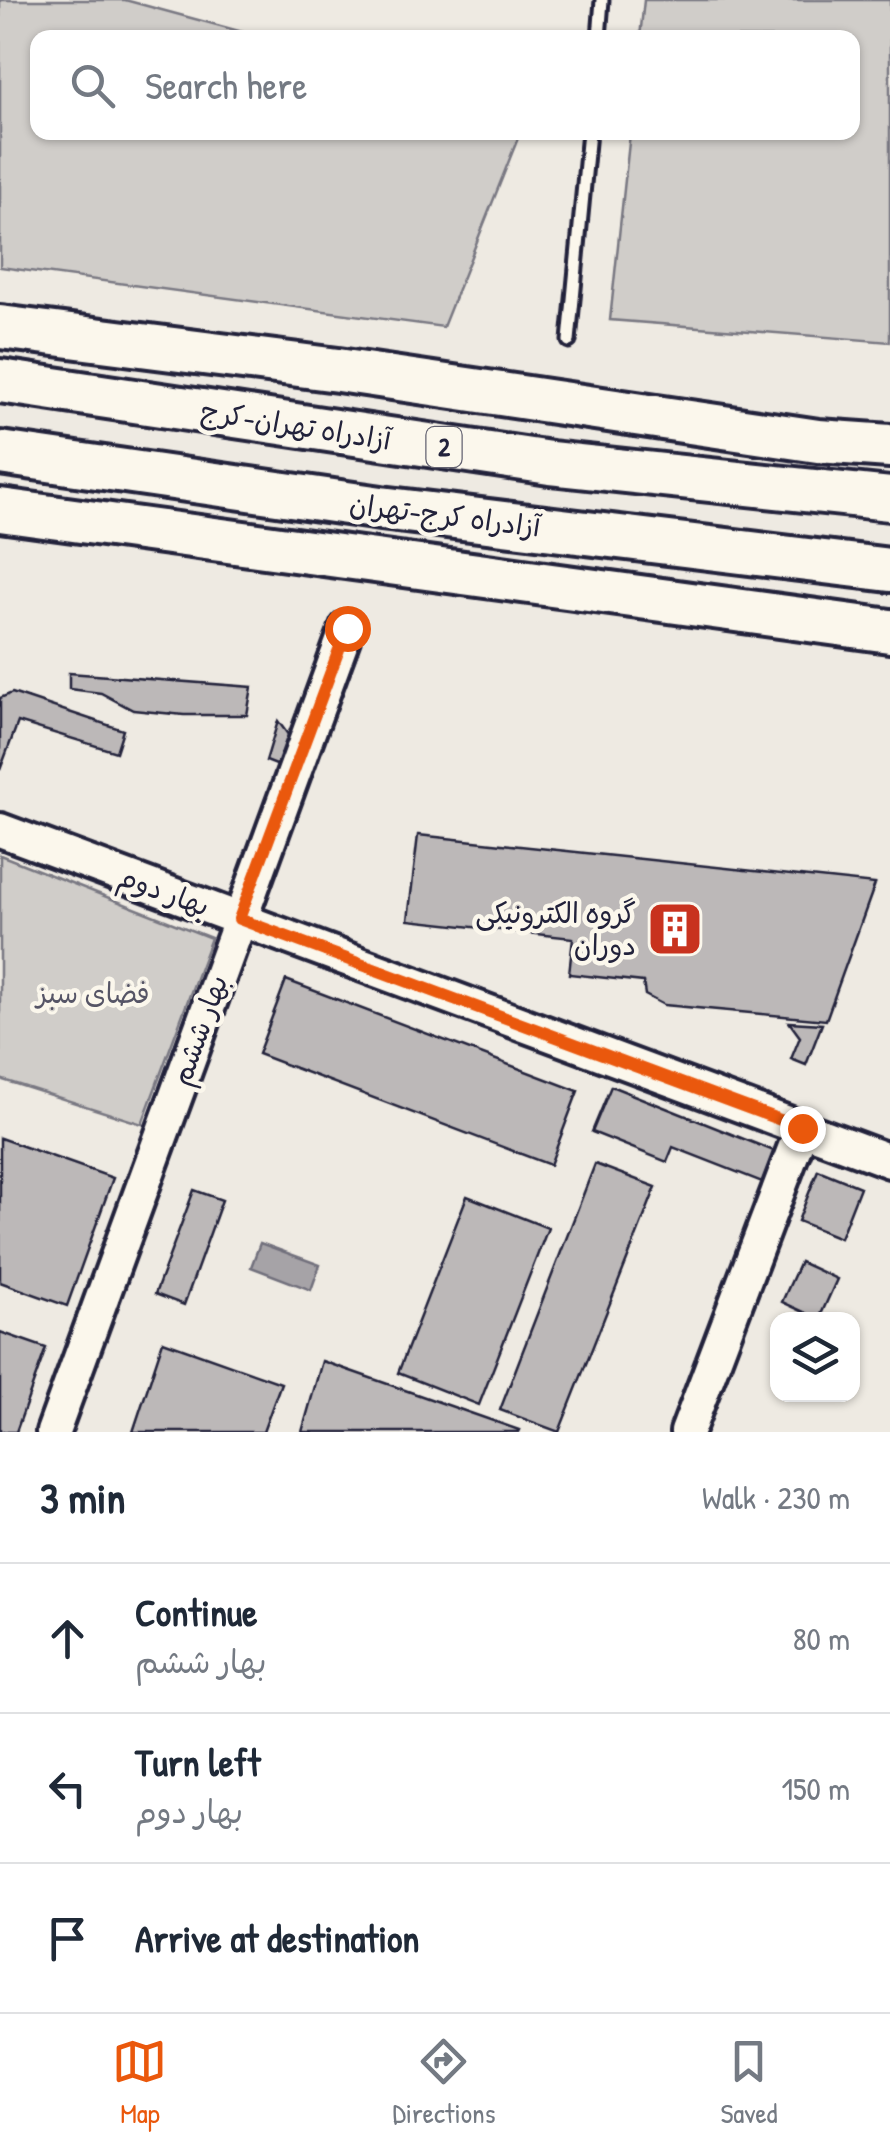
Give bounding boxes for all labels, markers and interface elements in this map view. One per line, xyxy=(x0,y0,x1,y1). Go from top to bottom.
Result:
search box xyxy=(30,30,860,140)
icon: search xyxy=(65,58,120,113)
text: Search here xyxy=(145,59,307,111)
street label: آزادراه تهران-کرج xyxy=(198,391,395,459)
road number: 2 xyxy=(426,427,462,467)
street label: آزادراه کرج-تهران xyxy=(347,484,544,546)
route start xyxy=(325,606,371,652)
street label: بهار دوم xyxy=(112,857,215,928)
place label: گروه الکترونیکی دوران xyxy=(475,894,636,964)
building icon: گروه الکترونیکی دوران xyxy=(645,899,705,959)
street label: بهار ششم xyxy=(161,969,239,1092)
park label: فضای سبز xyxy=(34,974,150,1012)
route end xyxy=(780,1106,826,1152)
map controls xyxy=(770,1312,860,1402)
button: layers xyxy=(770,1312,860,1402)
text: 3 min xyxy=(40,1469,125,1526)
text: Walk · 230 m xyxy=(702,1476,850,1519)
text: Continue xyxy=(135,1586,257,1638)
icon: ahead xyxy=(40,1611,95,1666)
text: 80 m xyxy=(793,1617,850,1660)
text: بهار ششم xyxy=(135,1640,267,1683)
text: Turn left xyxy=(135,1736,260,1788)
icon: left xyxy=(40,1761,95,1816)
text: 150 m xyxy=(781,1767,850,1810)
text: بهار دوم xyxy=(135,1790,243,1833)
icon: arrive xyxy=(40,1911,95,1966)
text: Arrive at destination xyxy=(135,1912,419,1964)
tab: Map xyxy=(112,2034,167,2132)
tab: Directions xyxy=(392,2034,495,2132)
tab: Saved xyxy=(720,2034,778,2132)

